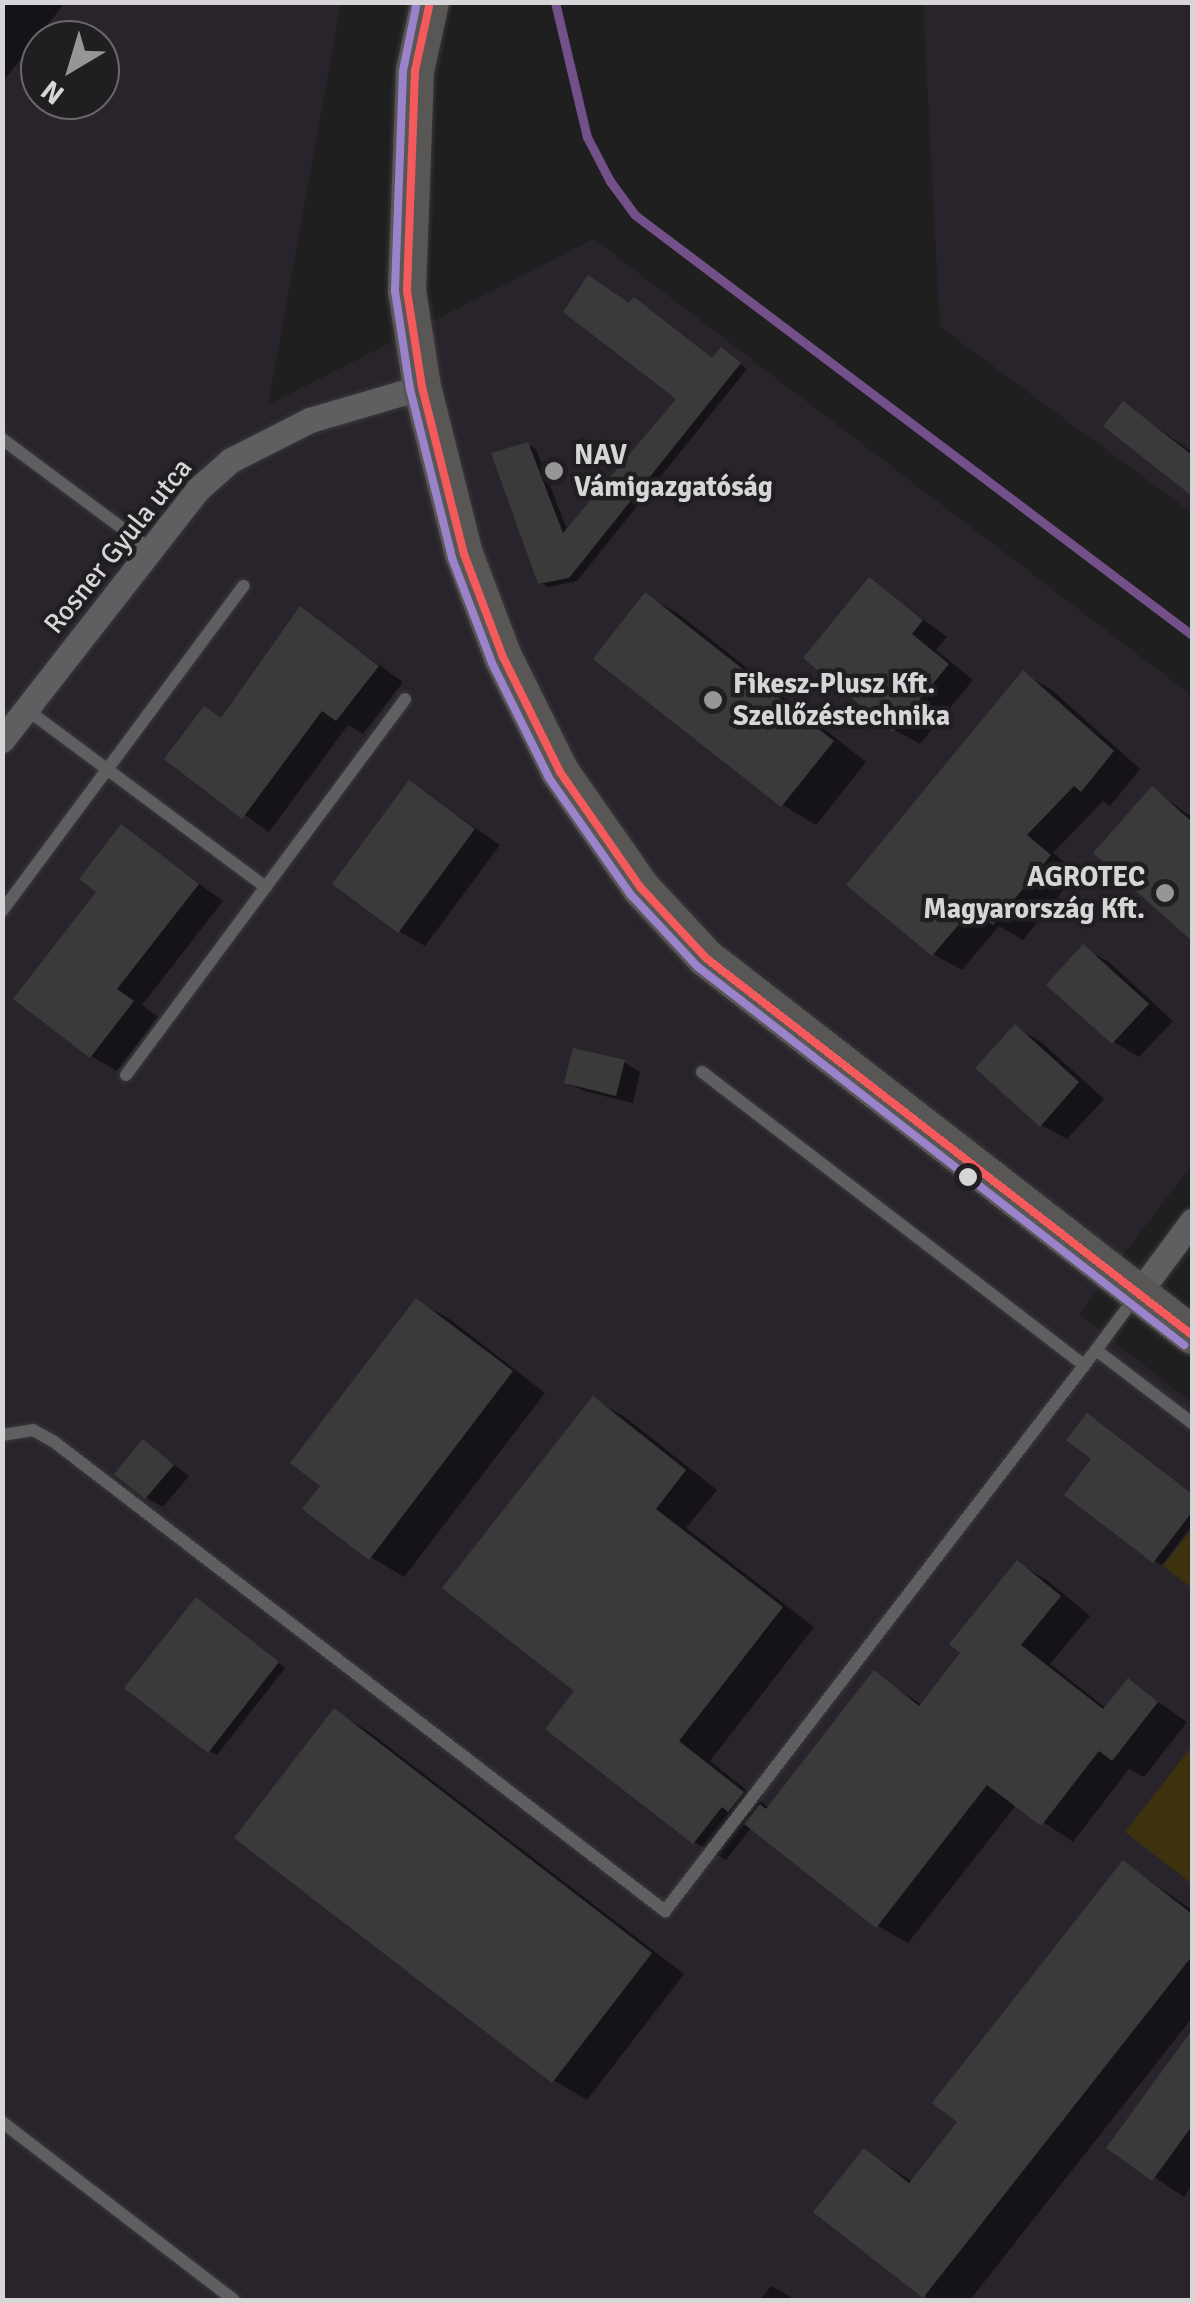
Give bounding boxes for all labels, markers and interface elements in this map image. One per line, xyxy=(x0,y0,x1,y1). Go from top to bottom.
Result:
north arrow xyxy=(20,20,120,120)
text: N xyxy=(35,73,71,111)
place label: NAV Vámigazgatóság xyxy=(574,438,773,504)
street label: Rosner Gyula utca xyxy=(37,451,199,641)
marker: NAV Vámigazgatóság xyxy=(543,460,565,482)
place label: Fikesz-Plusz Kft. Szellőzéstechnika xyxy=(733,667,950,733)
marker: Fikesz-Plusz Kft. Szellőzéstechnika xyxy=(702,689,724,711)
place label: AGROTEC Magyarország Kft. xyxy=(923,860,1145,926)
marker: AGROTEC Magyarország Kft. xyxy=(1154,882,1176,904)
unlabelled marker xyxy=(958,1167,978,1187)

